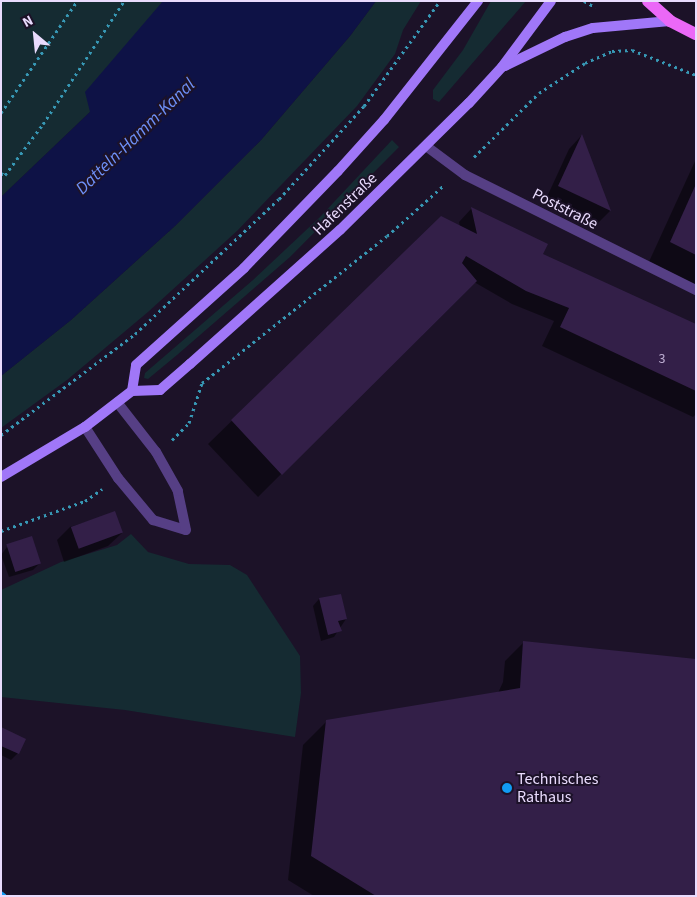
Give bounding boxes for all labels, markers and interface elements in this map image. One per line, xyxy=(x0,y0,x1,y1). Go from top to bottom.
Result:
north arrow xyxy=(10,10,60,60)
text: N xyxy=(19,11,37,33)
water label: Datteln-Hamm-Kanal xyxy=(72,74,200,200)
street label: Hafenstraße xyxy=(309,169,381,239)
street label: Poststraße xyxy=(529,184,601,234)
house number: 3 xyxy=(659,351,665,367)
place label: Technisches Rathaus xyxy=(517,769,598,807)
marker: Technisches Rathaus xyxy=(501,782,513,794)

